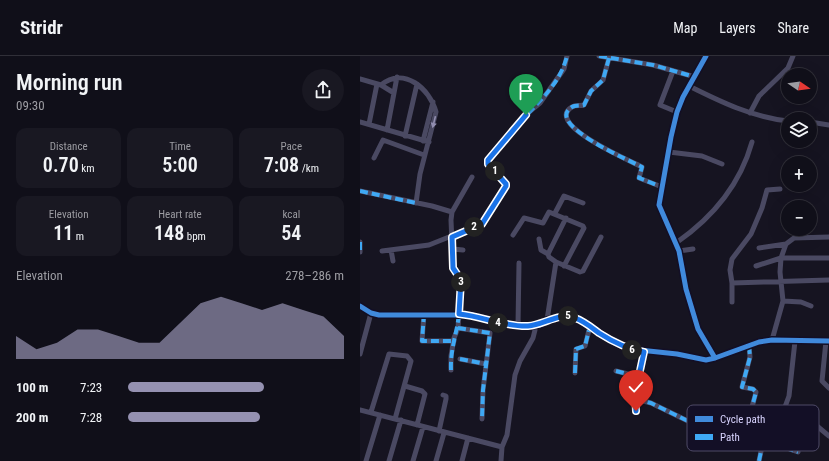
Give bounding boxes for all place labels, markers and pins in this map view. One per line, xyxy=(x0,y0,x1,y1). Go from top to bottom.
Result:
pin xyxy=(509,74,543,115)
pin: 1 xyxy=(485,161,505,181)
pin: 2 xyxy=(464,217,484,237)
pin: 3 xyxy=(451,272,471,292)
pin: 5 xyxy=(558,306,578,326)
pin: 4 xyxy=(488,313,508,333)
pin: 6 xyxy=(622,340,642,360)
pin xyxy=(619,370,653,411)

